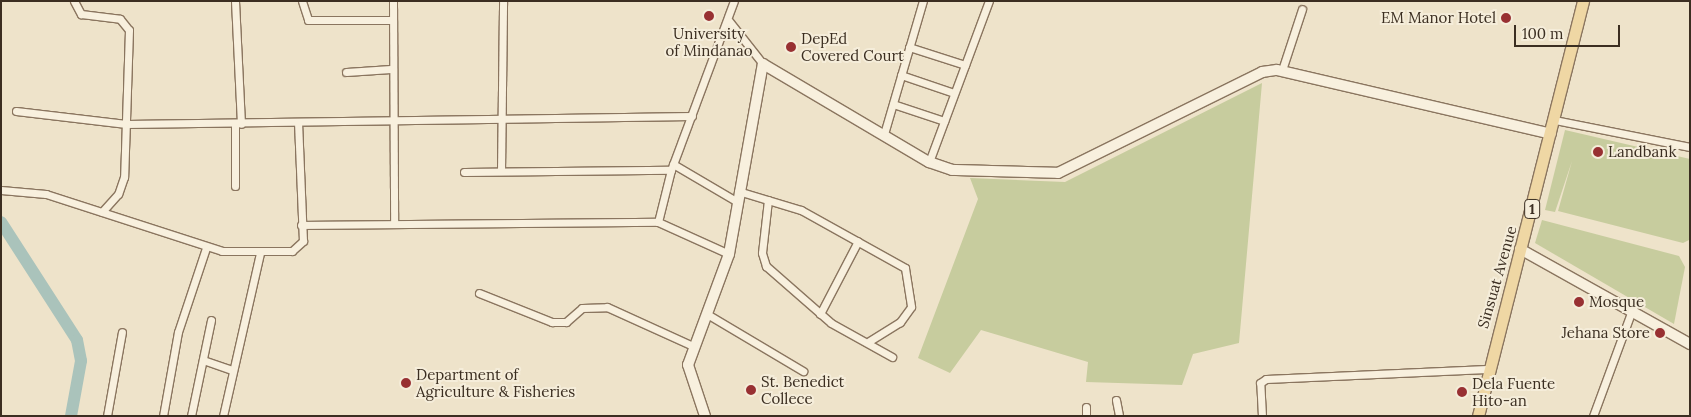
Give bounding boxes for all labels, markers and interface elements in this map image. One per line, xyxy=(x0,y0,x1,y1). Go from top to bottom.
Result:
place label: EM Manor Hotel xyxy=(1381,9,1496,27)
marker: University of Mindanao xyxy=(703,10,715,22)
marker: EM Manor Hotel xyxy=(1500,12,1512,24)
scale bar xyxy=(1516,15,1622,47)
place label: University of Mindanao xyxy=(665,24,753,59)
text: 100 m xyxy=(1522,24,1563,43)
place label: DepEd Covered Court xyxy=(801,29,904,64)
marker: DepEd Covered Court xyxy=(785,41,797,53)
place label: Landbank xyxy=(1608,143,1676,161)
marker: Landbank xyxy=(1592,146,1604,158)
road number: 1 xyxy=(1523,198,1541,220)
street label: Sinsuat Avenue xyxy=(1474,224,1520,330)
place label: Mosque xyxy=(1589,293,1644,311)
marker: Mosque xyxy=(1573,296,1585,308)
place label: Jehana Store xyxy=(1561,324,1650,342)
marker: Jehana Store xyxy=(1654,327,1666,339)
place label: Department of Agriculture & Fisheries xyxy=(416,365,575,400)
place label: St. Benedict Collece xyxy=(761,372,844,407)
place label: Dela Fuente Hito-an xyxy=(1472,374,1555,409)
marker: Department of Agriculture & Fisheries xyxy=(400,377,412,389)
marker: St. Benedict Collece xyxy=(745,384,757,396)
marker: Dela Fuente Hito-an xyxy=(1456,386,1468,398)

